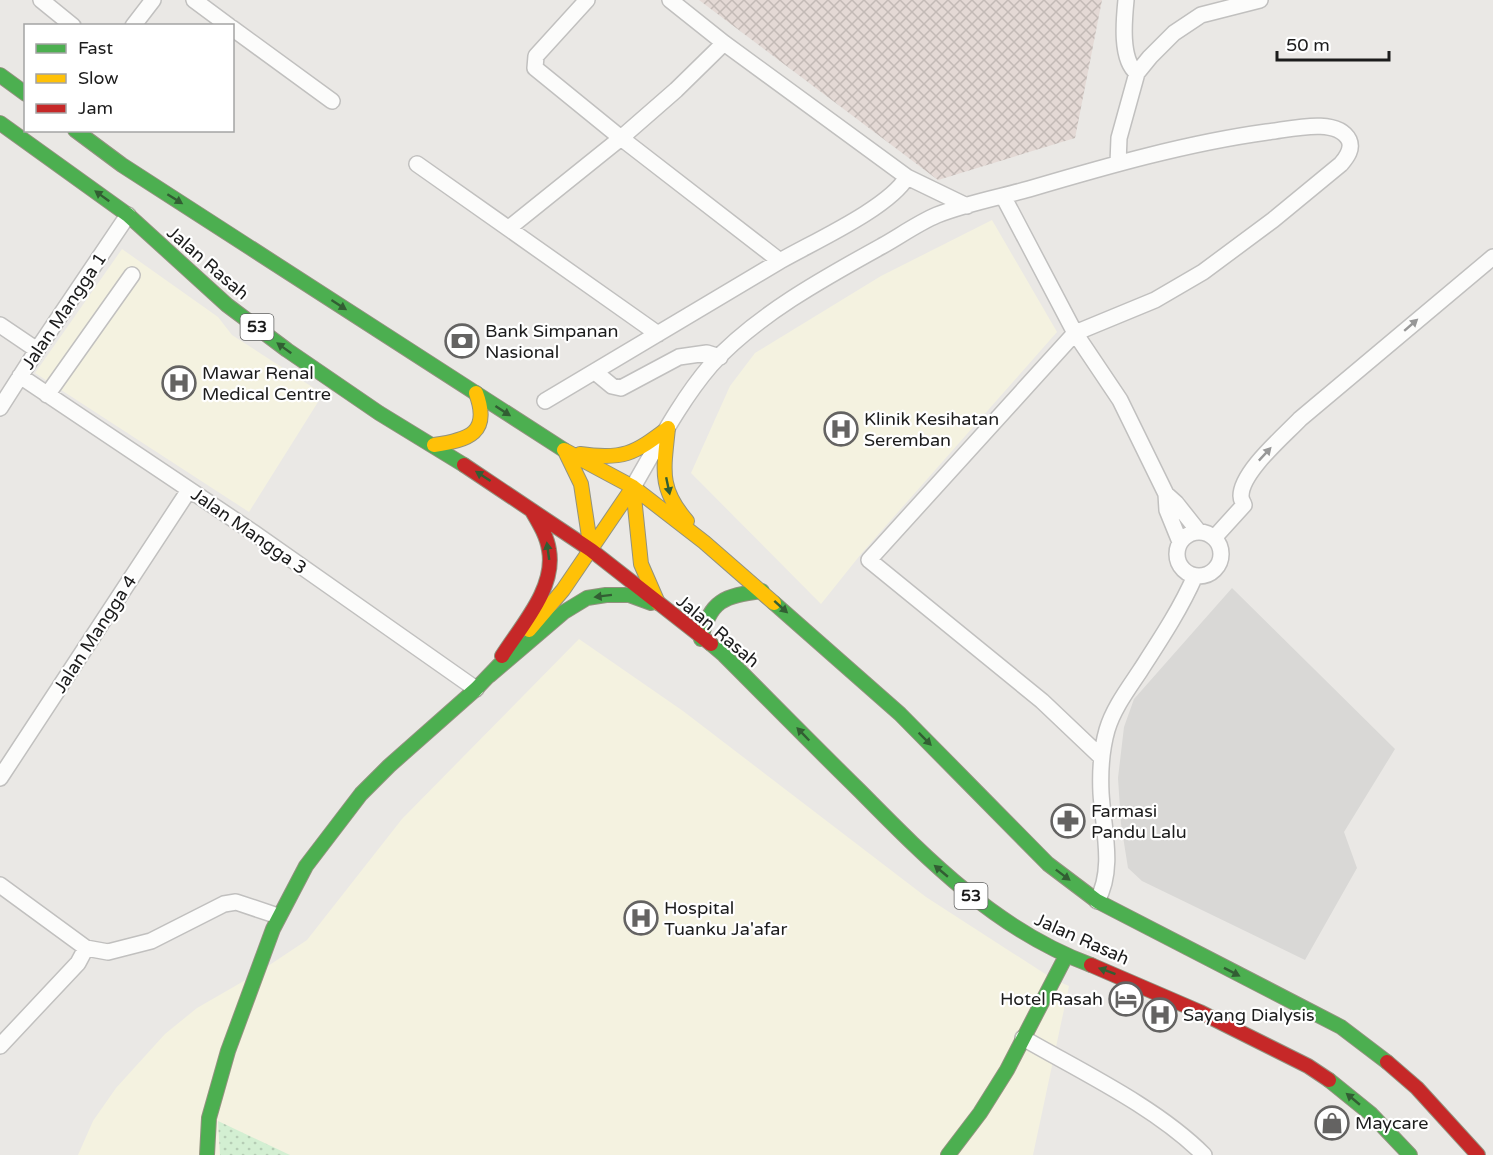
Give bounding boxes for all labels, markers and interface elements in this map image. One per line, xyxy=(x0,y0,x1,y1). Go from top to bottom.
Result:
legend xyxy=(24,24,234,132)
scale bar xyxy=(1277,24,1390,62)
text: 50 m xyxy=(1286,34,1330,56)
text: Fast xyxy=(78,37,113,59)
text: Slow xyxy=(78,67,119,89)
text: Jam xyxy=(78,97,113,119)
one-way arrow xyxy=(95,190,111,202)
one-way arrow xyxy=(167,193,183,204)
street label: Jalan Rasah xyxy=(163,221,253,305)
street label: Jalan Mangga 1 xyxy=(17,248,111,374)
one-way arrow xyxy=(331,299,347,310)
road number: 53 xyxy=(240,314,274,340)
one-way arrow xyxy=(1403,319,1418,332)
place label: Bank Simpanan Nasional xyxy=(485,320,619,363)
bank icon: Bank Simpanan Nasional xyxy=(444,323,480,359)
one-way arrow xyxy=(277,342,292,354)
place label: Mawar Renal Medical Centre xyxy=(202,362,331,405)
hospital icon: Mawar Renal Medical Centre xyxy=(161,365,197,401)
one-way arrow xyxy=(495,405,511,416)
place label: Klinik Kesihatan Seremban xyxy=(864,408,999,451)
hospital icon: Klinik Kesihatan Seremban xyxy=(823,411,859,447)
one-way arrow xyxy=(1258,447,1272,462)
one-way arrow xyxy=(475,471,491,482)
one-way arrow xyxy=(664,477,673,496)
street label: Jalan Mangga 3 xyxy=(187,483,311,579)
one-way arrow xyxy=(543,541,553,560)
street label: Jalan Mangga 4 xyxy=(49,571,141,697)
street label: Jalan Rasah xyxy=(672,590,764,672)
one-way arrow xyxy=(594,591,613,601)
one-way arrow xyxy=(773,600,788,614)
one-way arrow xyxy=(796,726,810,741)
one-way arrow xyxy=(917,731,931,745)
place label: Farmasi Pandu Lalu xyxy=(1091,800,1187,843)
pharmacy icon: Farmasi Pandu Lalu xyxy=(1050,803,1086,839)
one-way arrow xyxy=(934,865,949,878)
one-way arrow xyxy=(1056,869,1071,881)
road number: 53 xyxy=(954,883,988,909)
place label: Hospital Tuanku Ja'afar xyxy=(664,897,787,940)
hospital icon: Hospital Tuanku Ja'afar xyxy=(623,900,659,936)
street label: Jalan Rasah xyxy=(1031,908,1133,970)
one-way arrow xyxy=(1097,966,1115,976)
one-way arrow xyxy=(1224,967,1241,977)
hotel icon: Hotel Rasah xyxy=(1108,981,1144,1017)
place label: Hotel Rasah xyxy=(1000,988,1103,1010)
hospital icon: Sayang Dialysis xyxy=(1142,997,1178,1033)
place label: Sayang Dialysis xyxy=(1183,1004,1315,1026)
one-way arrow xyxy=(1345,1093,1361,1106)
shop icon: Maycare xyxy=(1314,1105,1350,1141)
place label: Maycare xyxy=(1355,1112,1428,1134)

